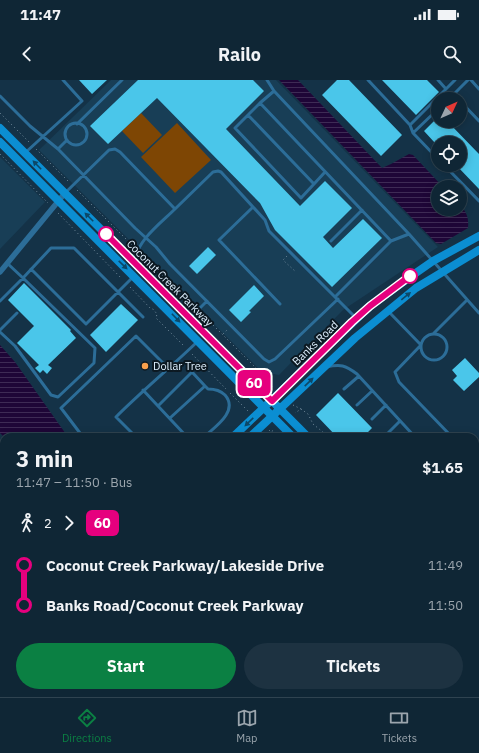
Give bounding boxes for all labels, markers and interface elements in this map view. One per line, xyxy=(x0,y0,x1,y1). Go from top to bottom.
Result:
text: 11:47 xyxy=(20,5,61,24)
icon: back xyxy=(16,43,38,65)
text: Railo xyxy=(218,43,261,66)
icon: search xyxy=(441,43,463,65)
north arrow xyxy=(431,92,467,128)
map controls xyxy=(431,92,467,216)
button: locate xyxy=(431,136,467,172)
one-way arrow xyxy=(33,160,42,170)
button: layers xyxy=(431,180,467,216)
one-way arrow xyxy=(84,212,94,222)
unlabelled marker xyxy=(98,226,114,242)
street label: Coconut Creek Parkway xyxy=(124,237,217,330)
one-way arrow xyxy=(117,260,128,269)
unlabelled marker xyxy=(402,268,418,284)
one-way arrow xyxy=(401,292,412,300)
one-way arrow xyxy=(171,313,181,323)
street label: Banks Road xyxy=(289,318,341,368)
place label: Dollar Tree xyxy=(153,359,207,373)
marker: Dollar Tree xyxy=(140,361,150,371)
line badge: 60 xyxy=(236,370,272,396)
text: 60 xyxy=(246,374,262,392)
one-way arrow xyxy=(304,377,314,387)
one-way arrow xyxy=(244,418,254,427)
text: 3 min xyxy=(16,444,73,473)
text: $1.65 xyxy=(422,458,463,477)
text: 11:47 – 11:50 · Bus xyxy=(16,474,132,491)
icon: walk xyxy=(16,512,38,534)
icon: forward xyxy=(58,512,80,534)
text: 60 xyxy=(94,514,111,532)
text: 2 xyxy=(44,515,52,532)
text: Coconut Creek Parkway/Lakeside Drive xyxy=(46,556,324,575)
text: 11:49 xyxy=(428,557,463,574)
text: Banks Road/Coconut Creek Parkway xyxy=(46,596,304,615)
text: 11:50 xyxy=(428,597,463,614)
button: Start xyxy=(16,643,236,689)
button: Tickets xyxy=(244,643,463,689)
tab: Directions xyxy=(62,707,112,745)
tab: Map xyxy=(236,707,258,745)
tab: Tickets xyxy=(382,707,417,745)

